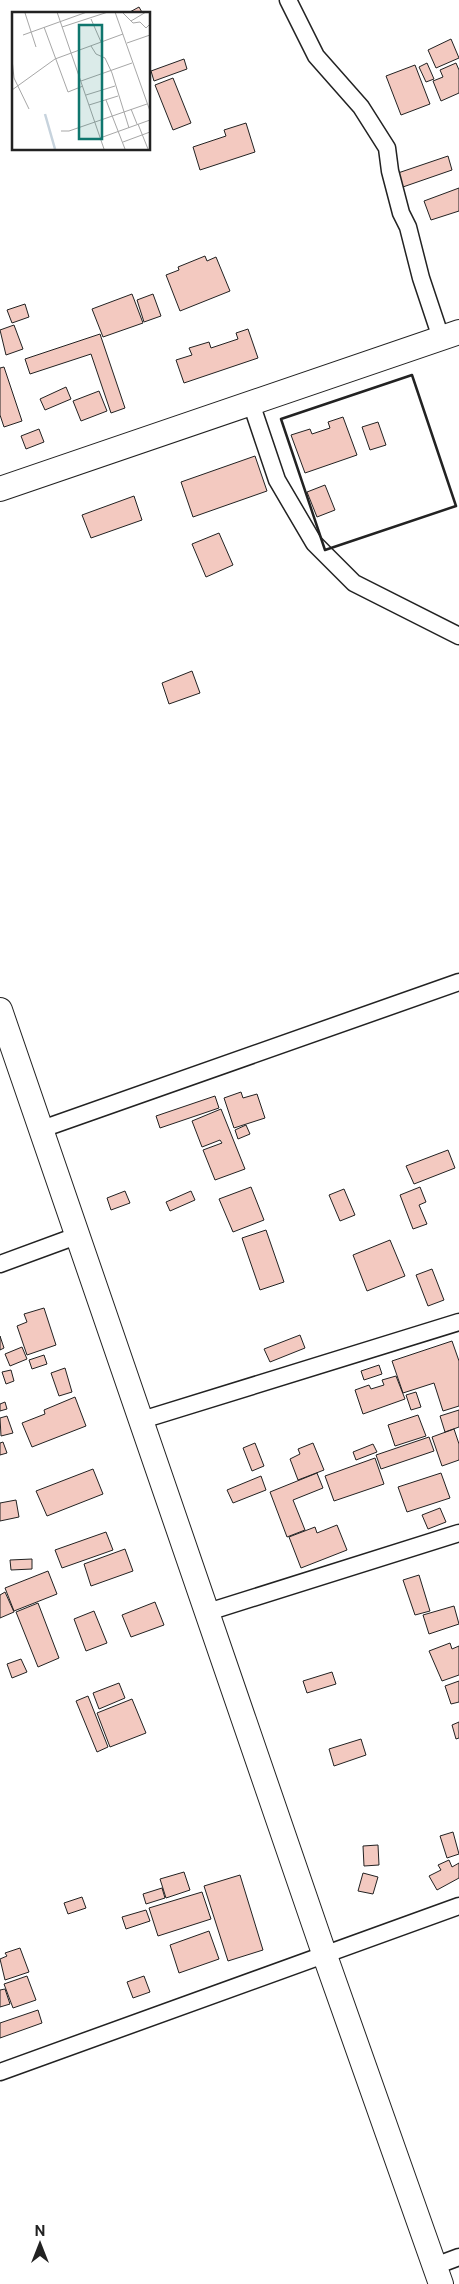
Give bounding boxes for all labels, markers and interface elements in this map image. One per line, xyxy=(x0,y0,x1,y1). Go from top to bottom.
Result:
inset map xyxy=(12,12,150,150)
north arrow xyxy=(15,2219,65,2269)
text: N xyxy=(35,2223,45,2239)

